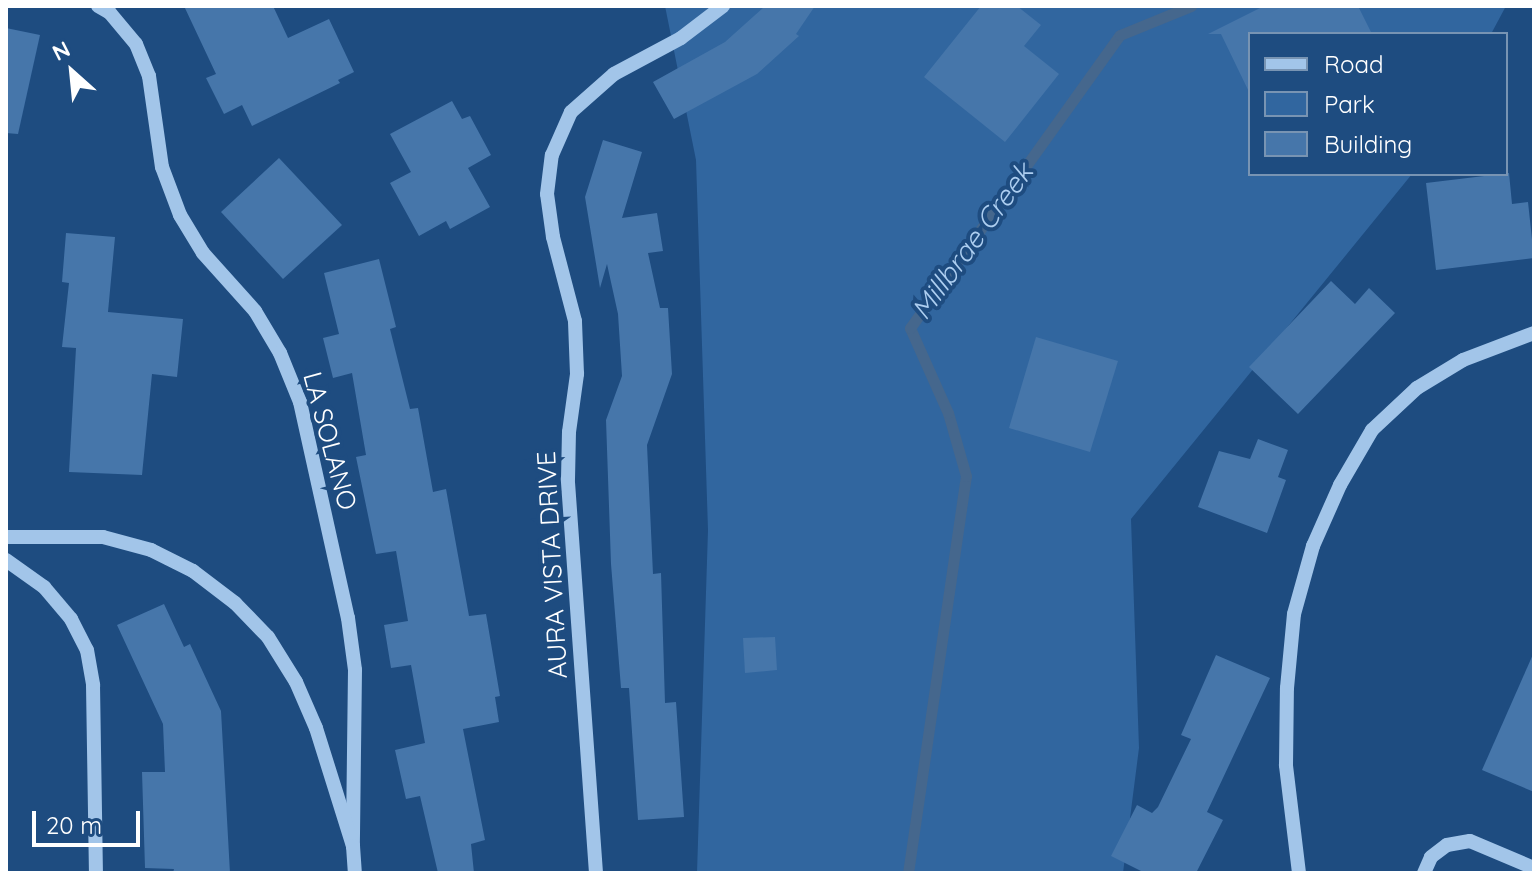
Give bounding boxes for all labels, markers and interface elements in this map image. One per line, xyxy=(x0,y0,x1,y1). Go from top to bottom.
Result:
north arrow xyxy=(32,32,112,112)
legend xyxy=(1248,32,1508,176)
text: N xyxy=(48,34,75,67)
text: Road xyxy=(1324,49,1384,79)
text: Park xyxy=(1324,89,1375,119)
text: Building xyxy=(1324,129,1412,159)
water label: Millbrae Creek xyxy=(904,156,1040,326)
street label: LA SOLANO xyxy=(297,368,363,514)
street label: AURA VISTA DRIVE xyxy=(530,450,574,680)
scale bar xyxy=(36,795,144,845)
text: 20 m xyxy=(46,810,102,840)

